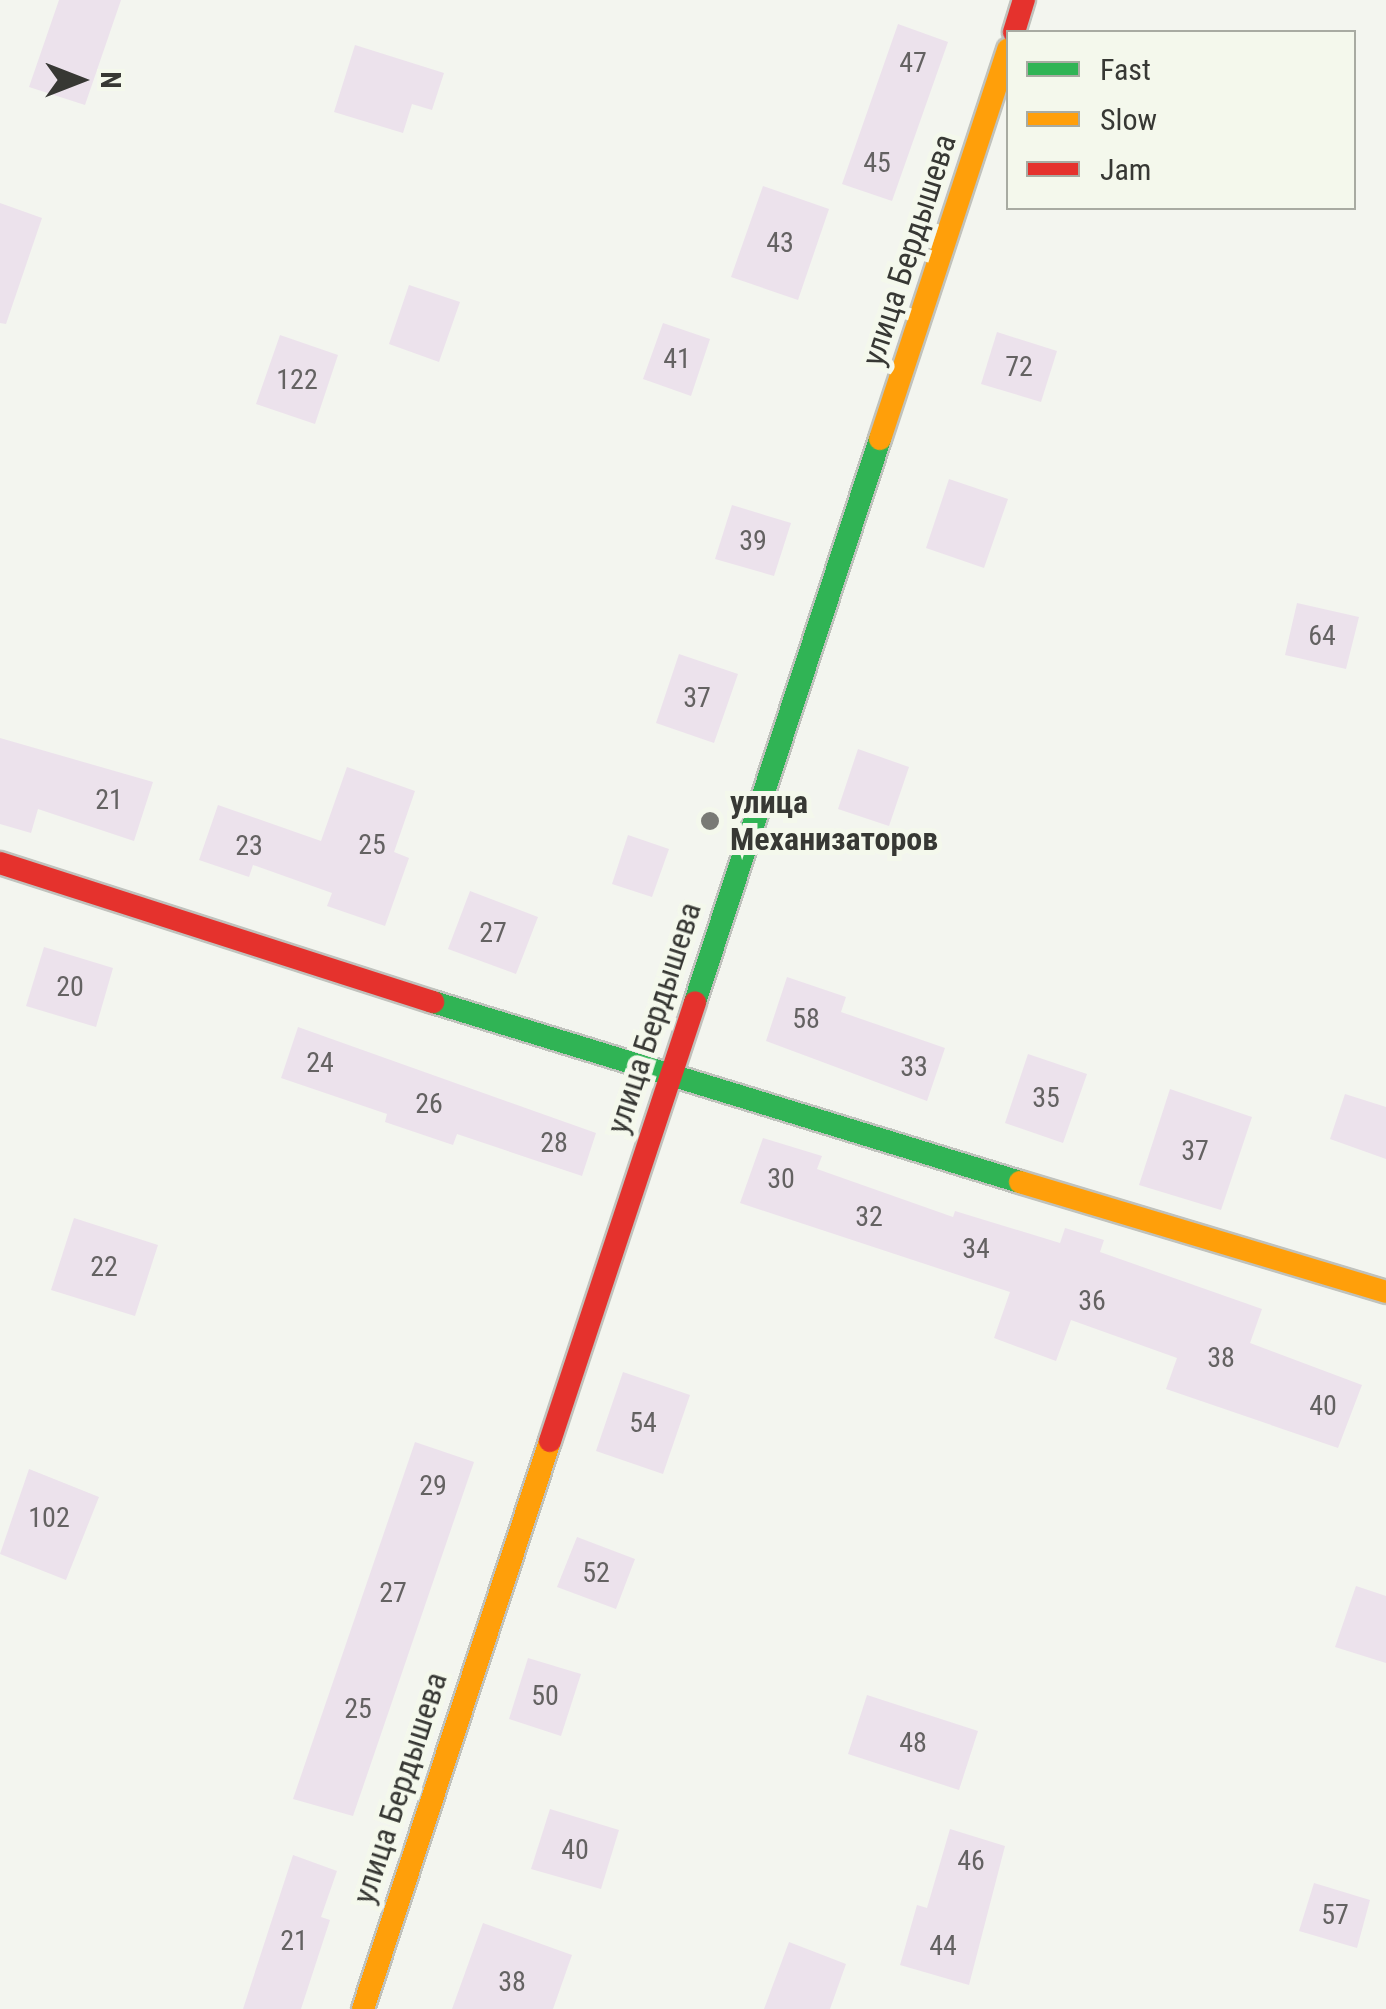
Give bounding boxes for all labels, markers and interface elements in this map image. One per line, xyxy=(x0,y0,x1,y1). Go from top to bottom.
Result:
north arrow xyxy=(30,30,130,130)
legend xyxy=(1006,30,1356,210)
house number: 47 xyxy=(899,46,927,80)
text: Fast xyxy=(1100,52,1151,87)
text: N xyxy=(94,71,127,89)
text: Slow xyxy=(1100,102,1157,137)
street label: улица Бердышева xyxy=(854,130,964,370)
house number: 45 xyxy=(863,146,891,180)
text: Jam xyxy=(1100,152,1151,187)
house number: 43 xyxy=(766,226,794,260)
house number: 41 xyxy=(663,342,691,376)
house number: 72 xyxy=(1005,350,1033,384)
house number: 122 xyxy=(276,363,318,397)
house number: 39 xyxy=(739,524,767,558)
house number: 64 xyxy=(1308,619,1336,653)
house number: 37 xyxy=(683,681,711,715)
house number: 21 xyxy=(95,783,123,817)
place label: улица Механизаторов xyxy=(730,784,938,859)
marker: улица Механизаторов xyxy=(699,810,721,832)
house number: 25 xyxy=(358,828,386,862)
house number: 23 xyxy=(235,829,263,863)
street label: улица Бердышева xyxy=(599,898,709,1138)
house number: 27 xyxy=(479,916,507,950)
house number: 20 xyxy=(56,970,84,1004)
house number: 58 xyxy=(792,1002,820,1036)
house number: 24 xyxy=(306,1046,334,1080)
house number: 33 xyxy=(900,1050,928,1084)
house number: 35 xyxy=(1032,1081,1060,1115)
house number: 26 xyxy=(415,1087,443,1121)
house number: 28 xyxy=(540,1126,568,1160)
house number: 37 xyxy=(1181,1134,1209,1168)
house number: 30 xyxy=(767,1162,795,1196)
house number: 32 xyxy=(855,1200,883,1234)
house number: 34 xyxy=(962,1232,990,1266)
house number: 22 xyxy=(90,1250,118,1284)
house number: 36 xyxy=(1078,1284,1106,1318)
house number: 38 xyxy=(1207,1341,1235,1375)
house number: 40 xyxy=(1309,1389,1337,1423)
house number: 54 xyxy=(629,1406,657,1440)
house number: 29 xyxy=(419,1469,447,1503)
house number: 102 xyxy=(28,1501,70,1535)
house number: 52 xyxy=(582,1556,610,1590)
house number: 27 xyxy=(379,1576,407,1610)
street label: улица Бердышева xyxy=(345,1668,455,1908)
house number: 50 xyxy=(531,1679,559,1713)
house number: 25 xyxy=(344,1692,372,1726)
house number: 48 xyxy=(899,1726,927,1760)
house number: 40 xyxy=(561,1833,589,1867)
house number: 46 xyxy=(957,1844,985,1878)
house number: 57 xyxy=(1321,1898,1349,1932)
house number: 21 xyxy=(280,1924,308,1958)
house number: 44 xyxy=(929,1929,957,1963)
house number: 38 xyxy=(498,1965,526,1999)

